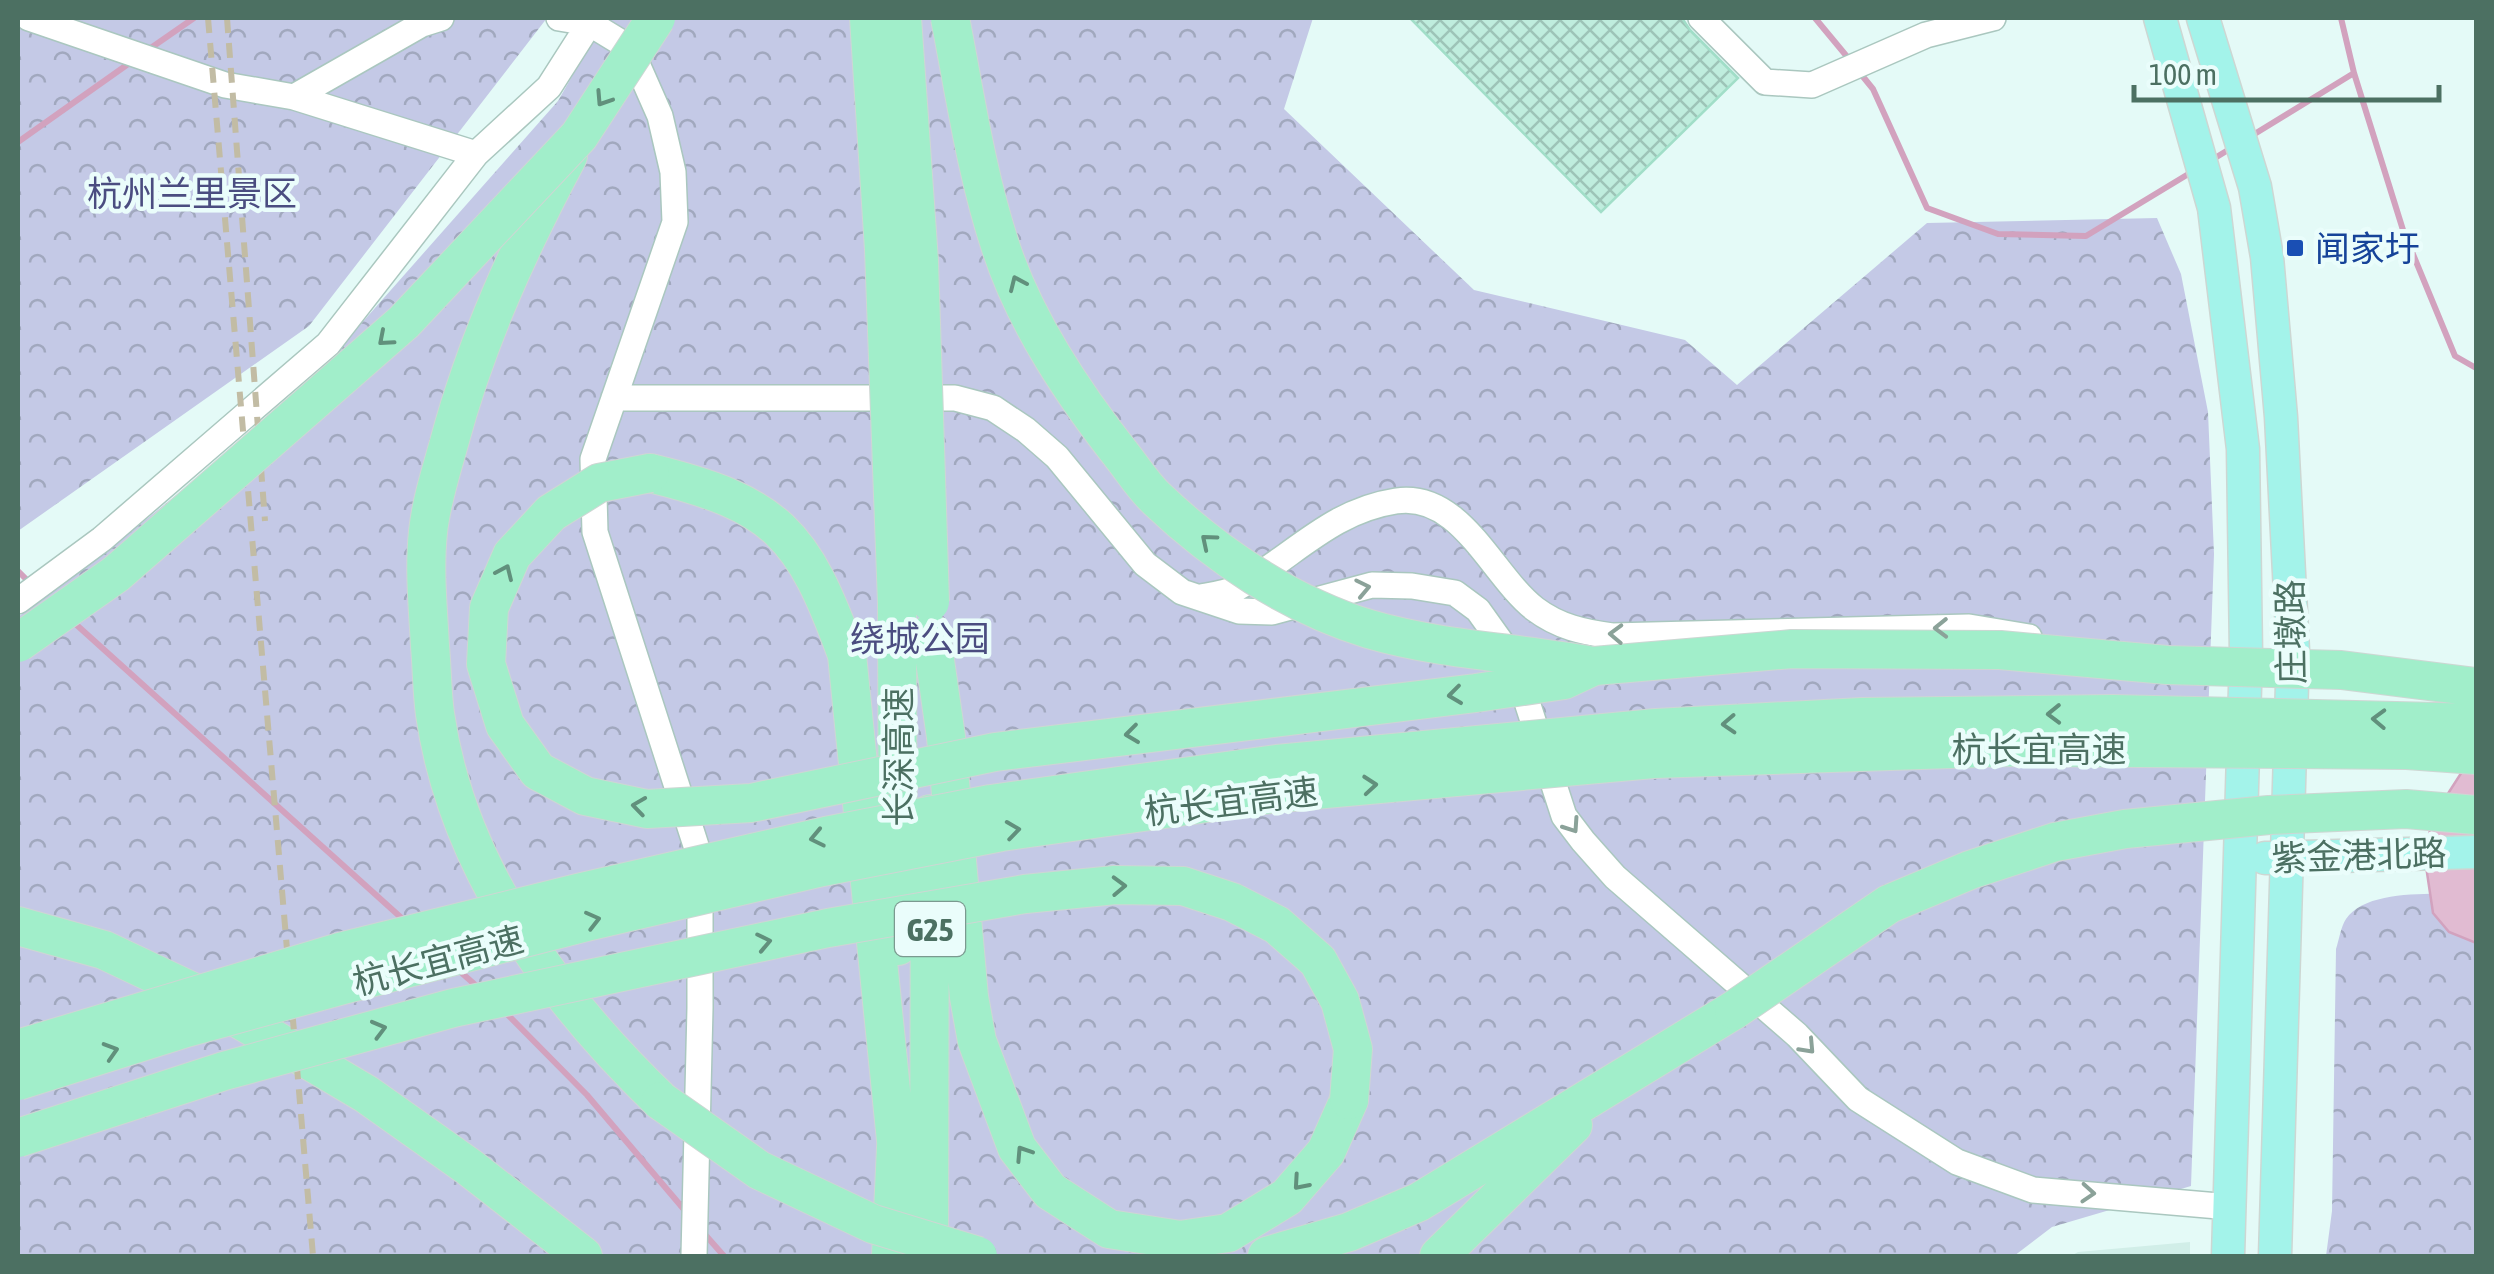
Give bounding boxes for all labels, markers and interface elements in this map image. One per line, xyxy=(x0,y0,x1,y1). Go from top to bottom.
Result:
scale bar xyxy=(2134,40,2439,102)
text: 100 m xyxy=(2149,57,2217,91)
one-way arrow xyxy=(596,89,615,107)
park label: 杭州兰里景区 xyxy=(87,173,297,213)
place label: 闻家圩 xyxy=(2315,228,2420,268)
marker: 闻家圩 xyxy=(2284,237,2306,259)
one-way arrow xyxy=(1009,276,1029,294)
one-way arrow xyxy=(378,328,396,346)
one-way arrow xyxy=(1202,535,1220,553)
one-way arrow xyxy=(493,564,513,582)
one-way arrow xyxy=(1354,579,1371,600)
street label: 庄墩路 xyxy=(2269,579,2311,685)
one-way arrow xyxy=(1932,617,1948,638)
park label: 绕城公园 xyxy=(850,618,990,658)
one-way arrow xyxy=(1607,624,1623,645)
one-way arrow xyxy=(1446,684,1462,705)
street label: 长深高速 xyxy=(878,687,918,827)
one-way arrow xyxy=(2046,704,2062,725)
one-way arrow xyxy=(2371,709,2387,730)
one-way arrow xyxy=(1721,713,1737,734)
one-way arrow xyxy=(1124,723,1140,744)
street label: 杭长宜高速 xyxy=(1951,729,2127,769)
street label: 杭长宜高速 xyxy=(1142,770,1320,832)
one-way arrow xyxy=(1363,775,1379,796)
one-way arrow xyxy=(631,797,647,818)
one-way arrow xyxy=(1560,814,1578,833)
one-way arrow xyxy=(1005,821,1022,842)
one-way arrow xyxy=(809,826,826,847)
street label: 紫金港北路 xyxy=(2271,832,2447,878)
one-way arrow xyxy=(1112,875,1128,896)
road number: G25 xyxy=(895,902,965,956)
one-way arrow xyxy=(584,911,601,932)
street label: 杭长宜高速 xyxy=(348,918,528,1002)
one-way arrow xyxy=(755,933,772,954)
one-way arrow xyxy=(370,1019,387,1040)
one-way arrow xyxy=(1796,1035,1814,1054)
one-way arrow xyxy=(101,1043,118,1063)
one-way arrow xyxy=(1017,1146,1035,1165)
one-way arrow xyxy=(1293,1171,1311,1190)
one-way arrow xyxy=(2080,1182,2096,1203)

